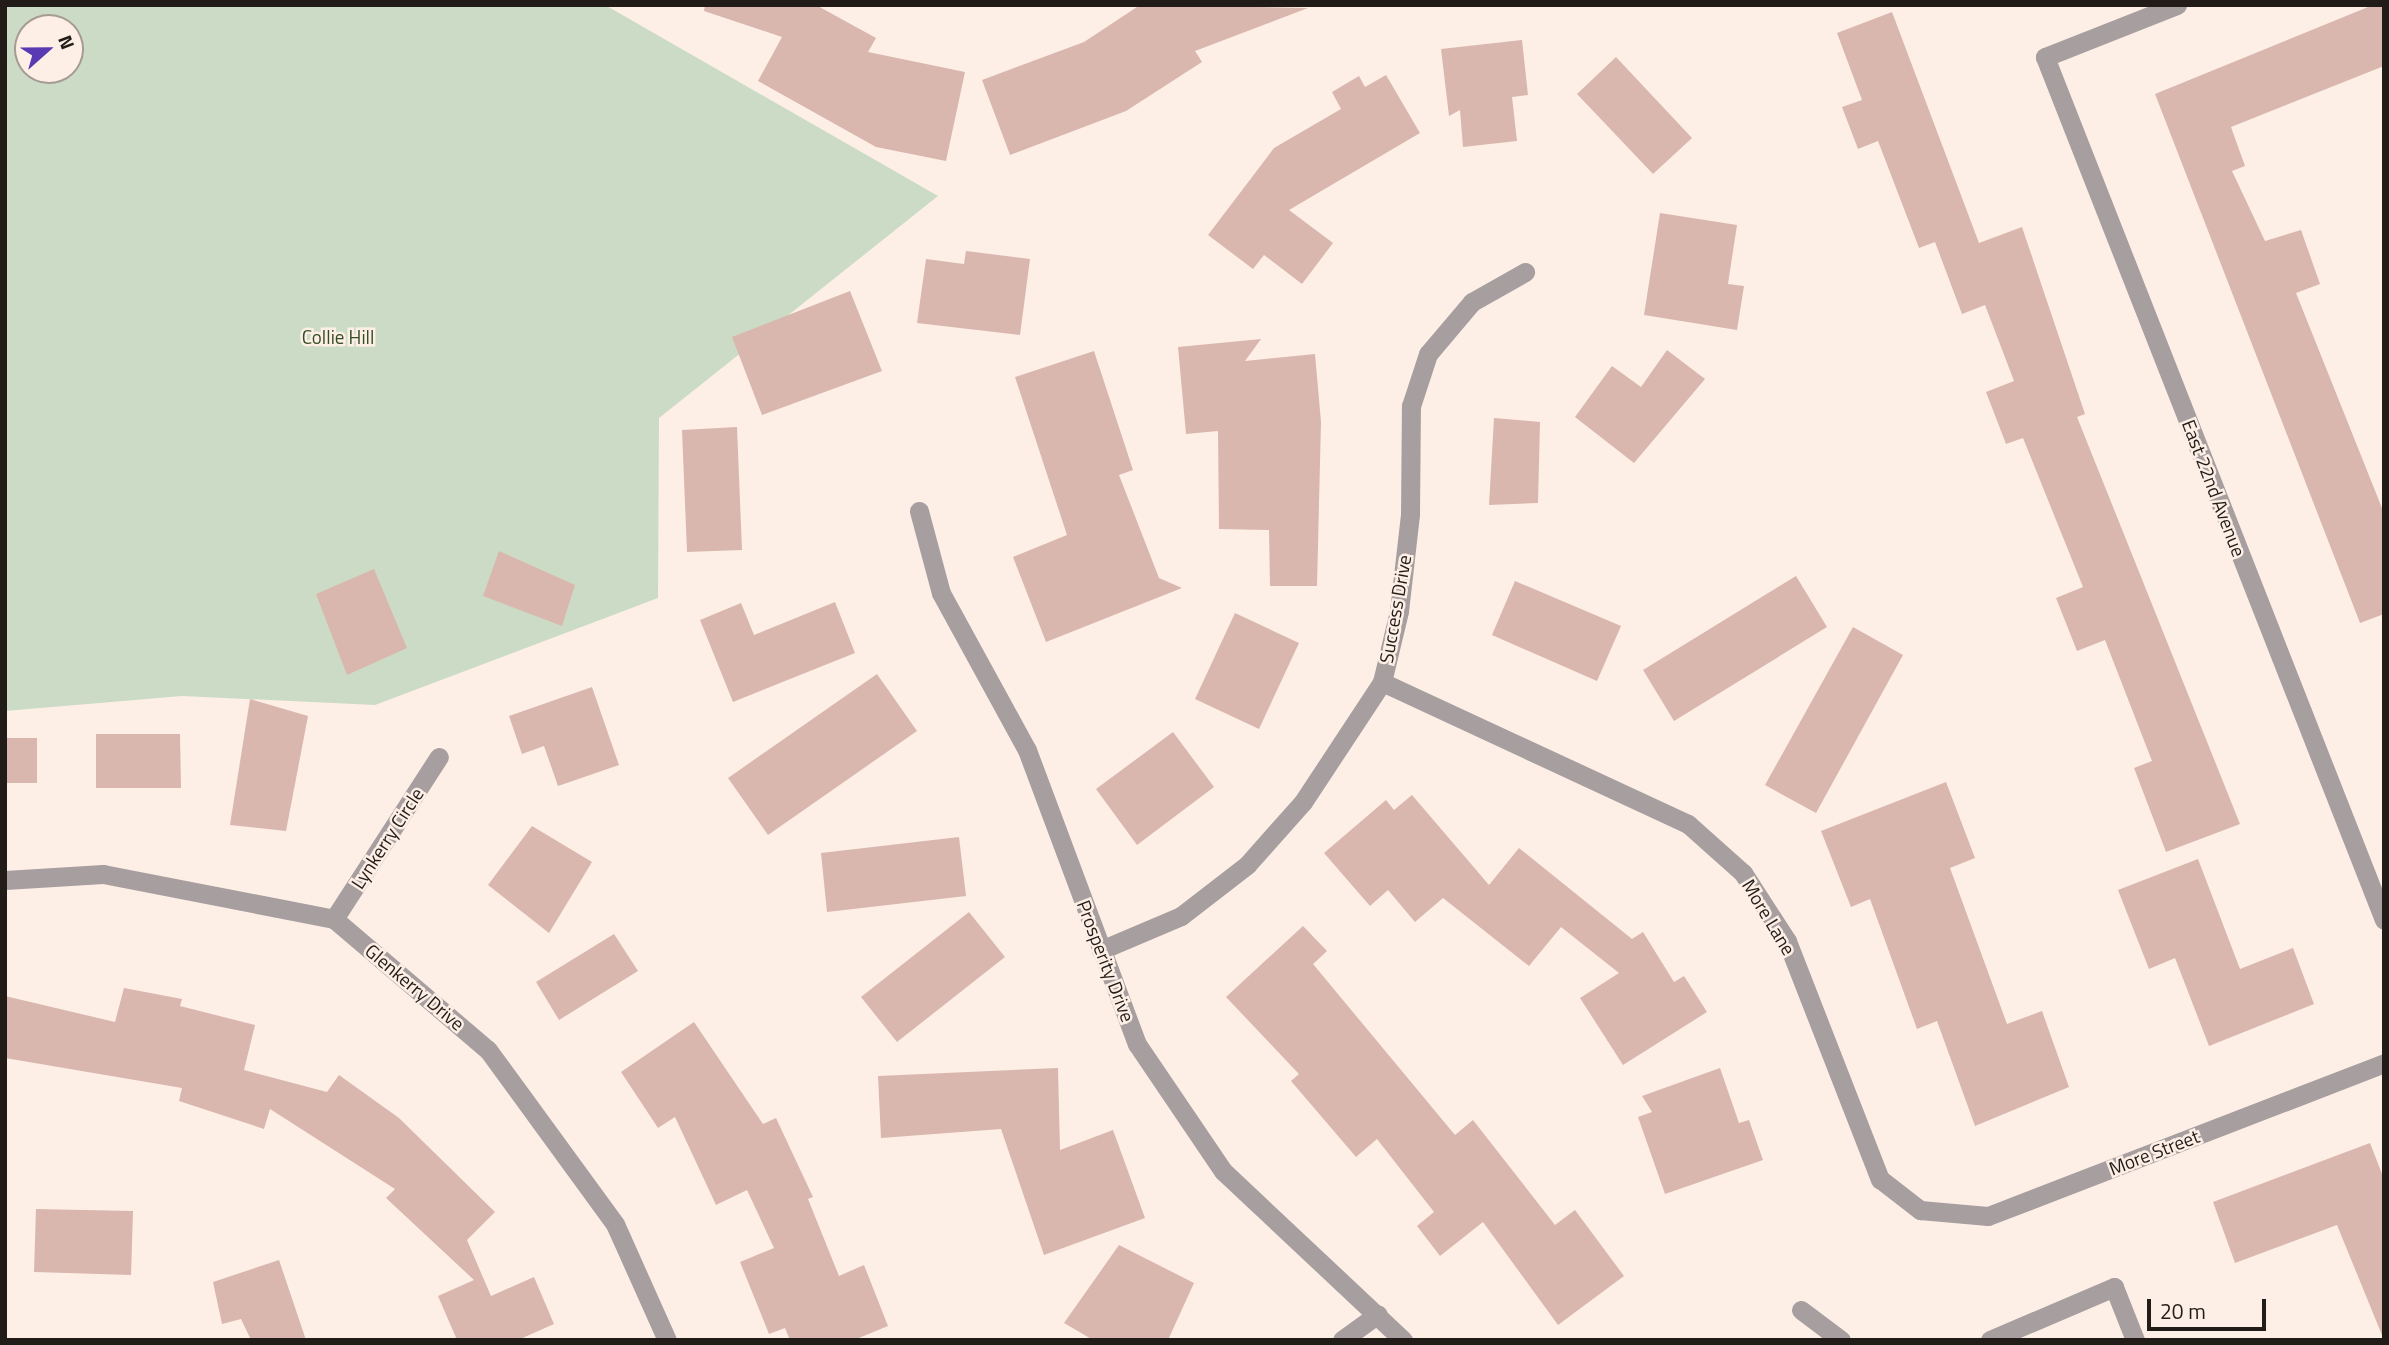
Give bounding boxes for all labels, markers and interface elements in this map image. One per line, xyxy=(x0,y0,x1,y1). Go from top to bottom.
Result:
north arrow xyxy=(14,14,84,84)
text: N xyxy=(51,31,83,53)
park label: Collie Hill xyxy=(302,326,374,348)
street label: East 22nd Avenue xyxy=(2177,416,2251,560)
street label: Success Drive xyxy=(1374,553,1416,665)
street label: Lynkerry Circle xyxy=(346,783,428,893)
street label: More Lane xyxy=(1737,875,1801,959)
street label: Prosperity Drive xyxy=(1072,897,1140,1025)
street label: Glenkerry Drive xyxy=(361,939,469,1035)
street label: More Street xyxy=(2106,1124,2202,1180)
scale bar xyxy=(2151,1286,2270,1330)
text: 20 m xyxy=(2160,1295,2206,1327)

